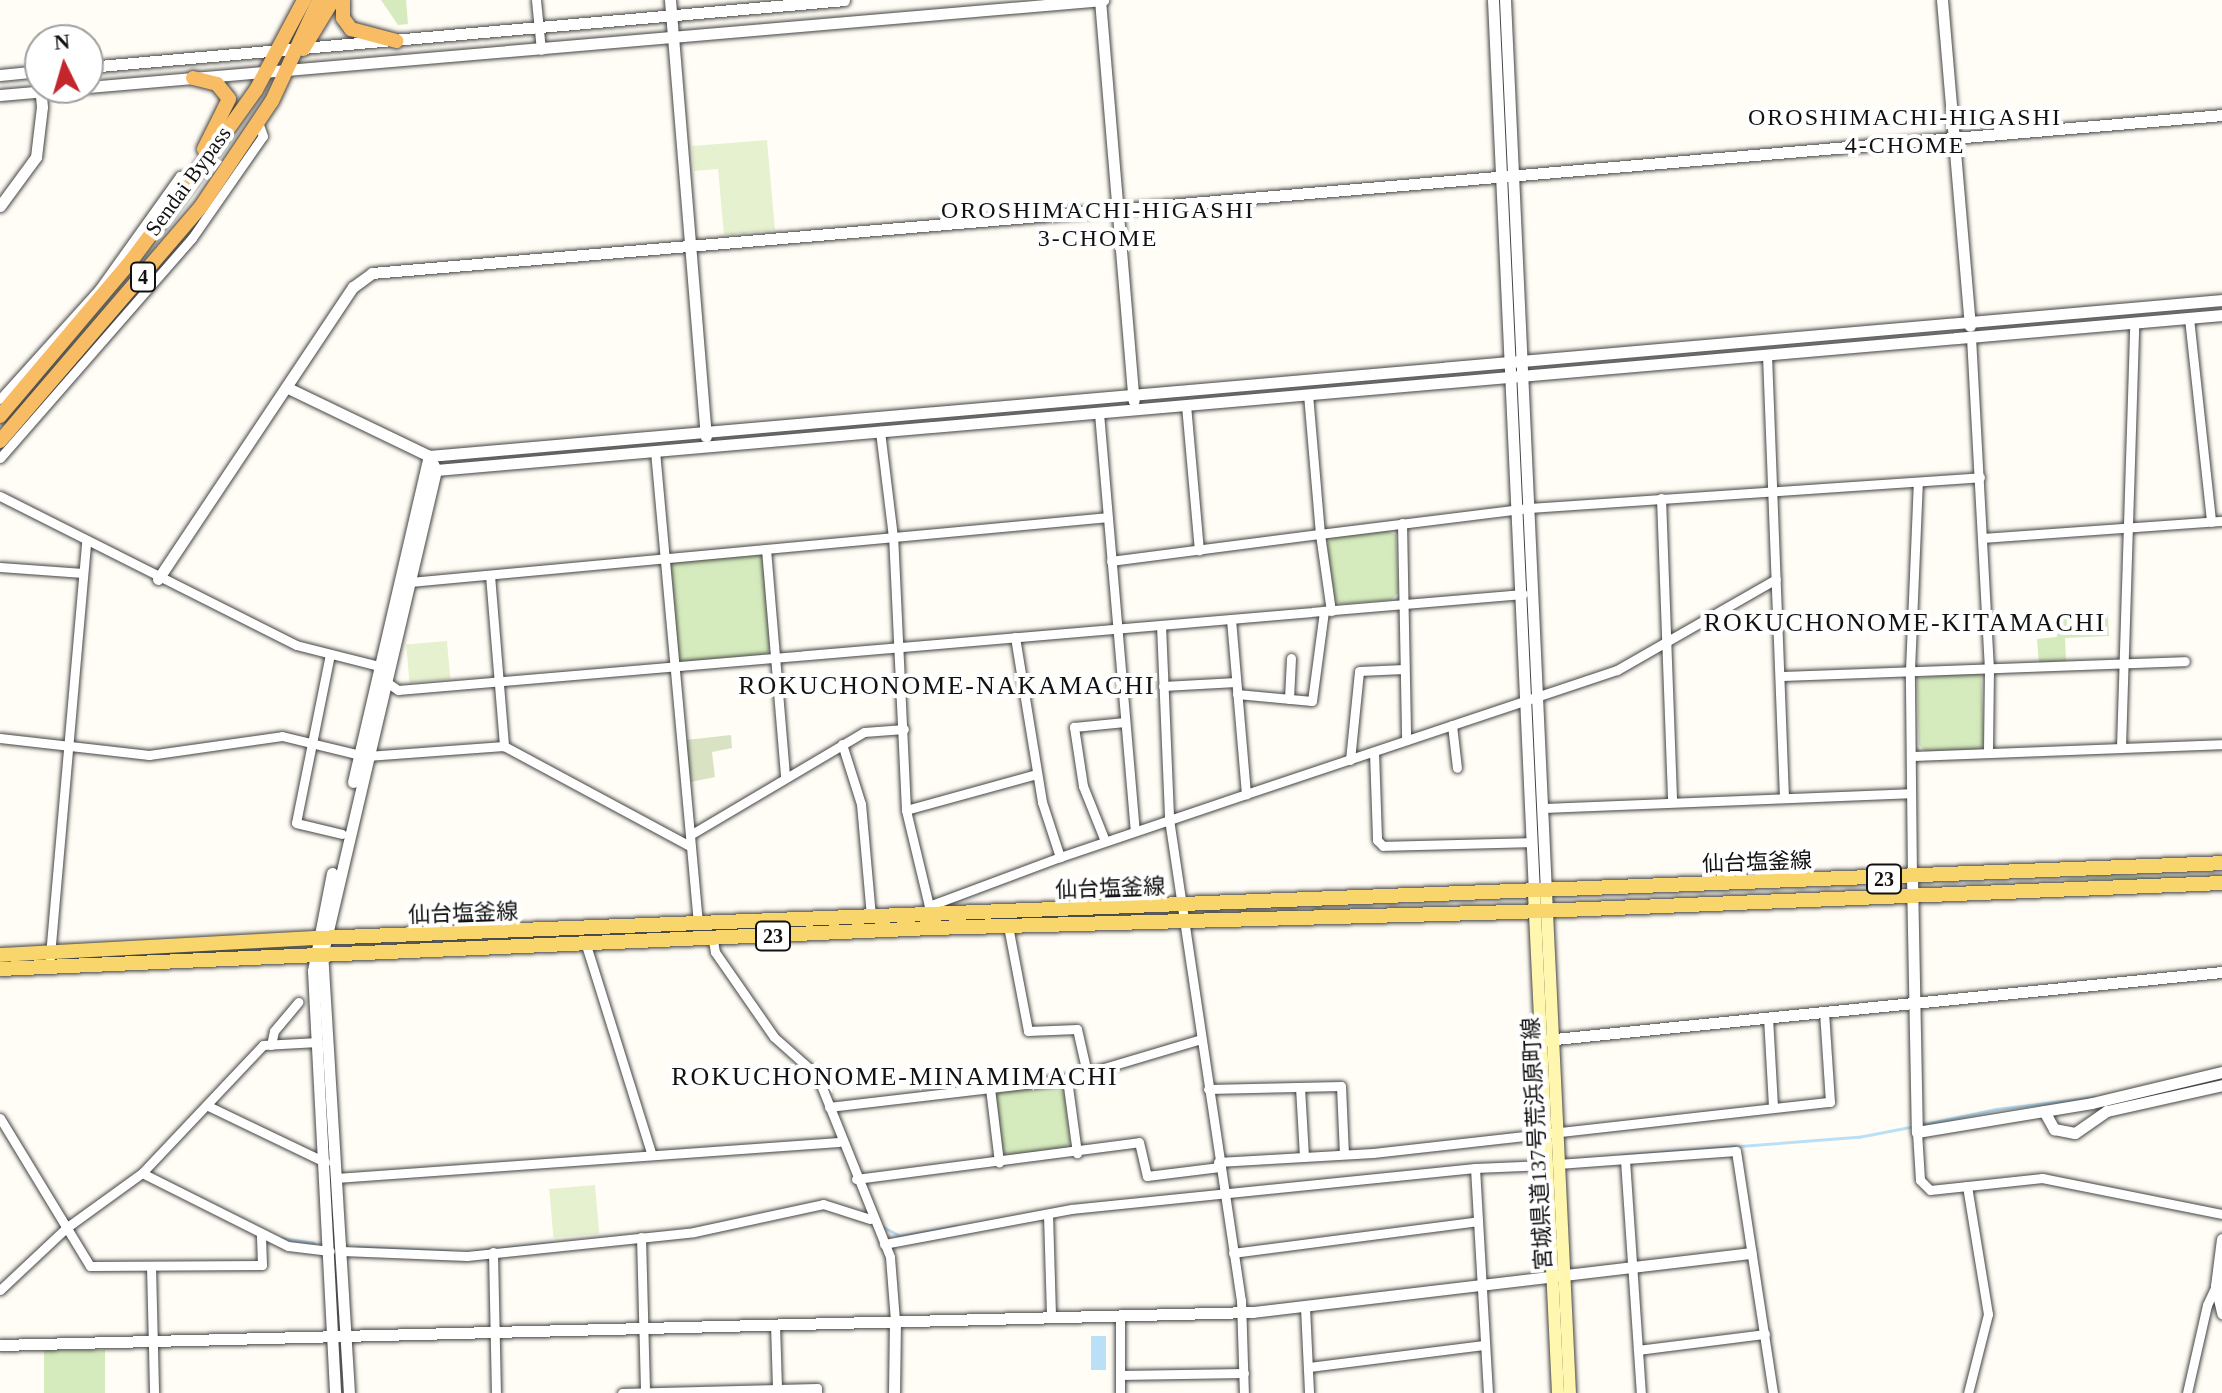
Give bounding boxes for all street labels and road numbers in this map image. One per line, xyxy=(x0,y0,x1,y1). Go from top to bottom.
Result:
street label: Sendai Bypass xyxy=(139,121,237,241)
road number: 4 xyxy=(129,261,157,293)
street label: 仙台塩釜線 xyxy=(1702,847,1812,877)
road number: 23 xyxy=(1866,863,1902,895)
street label: 仙台塩釜線 xyxy=(1055,873,1165,903)
street label: 仙台塩釜線 xyxy=(408,898,518,928)
road number: 23 xyxy=(755,920,791,952)
street label: 宮城県道137号荒浜原町線 xyxy=(1517,1017,1557,1271)

